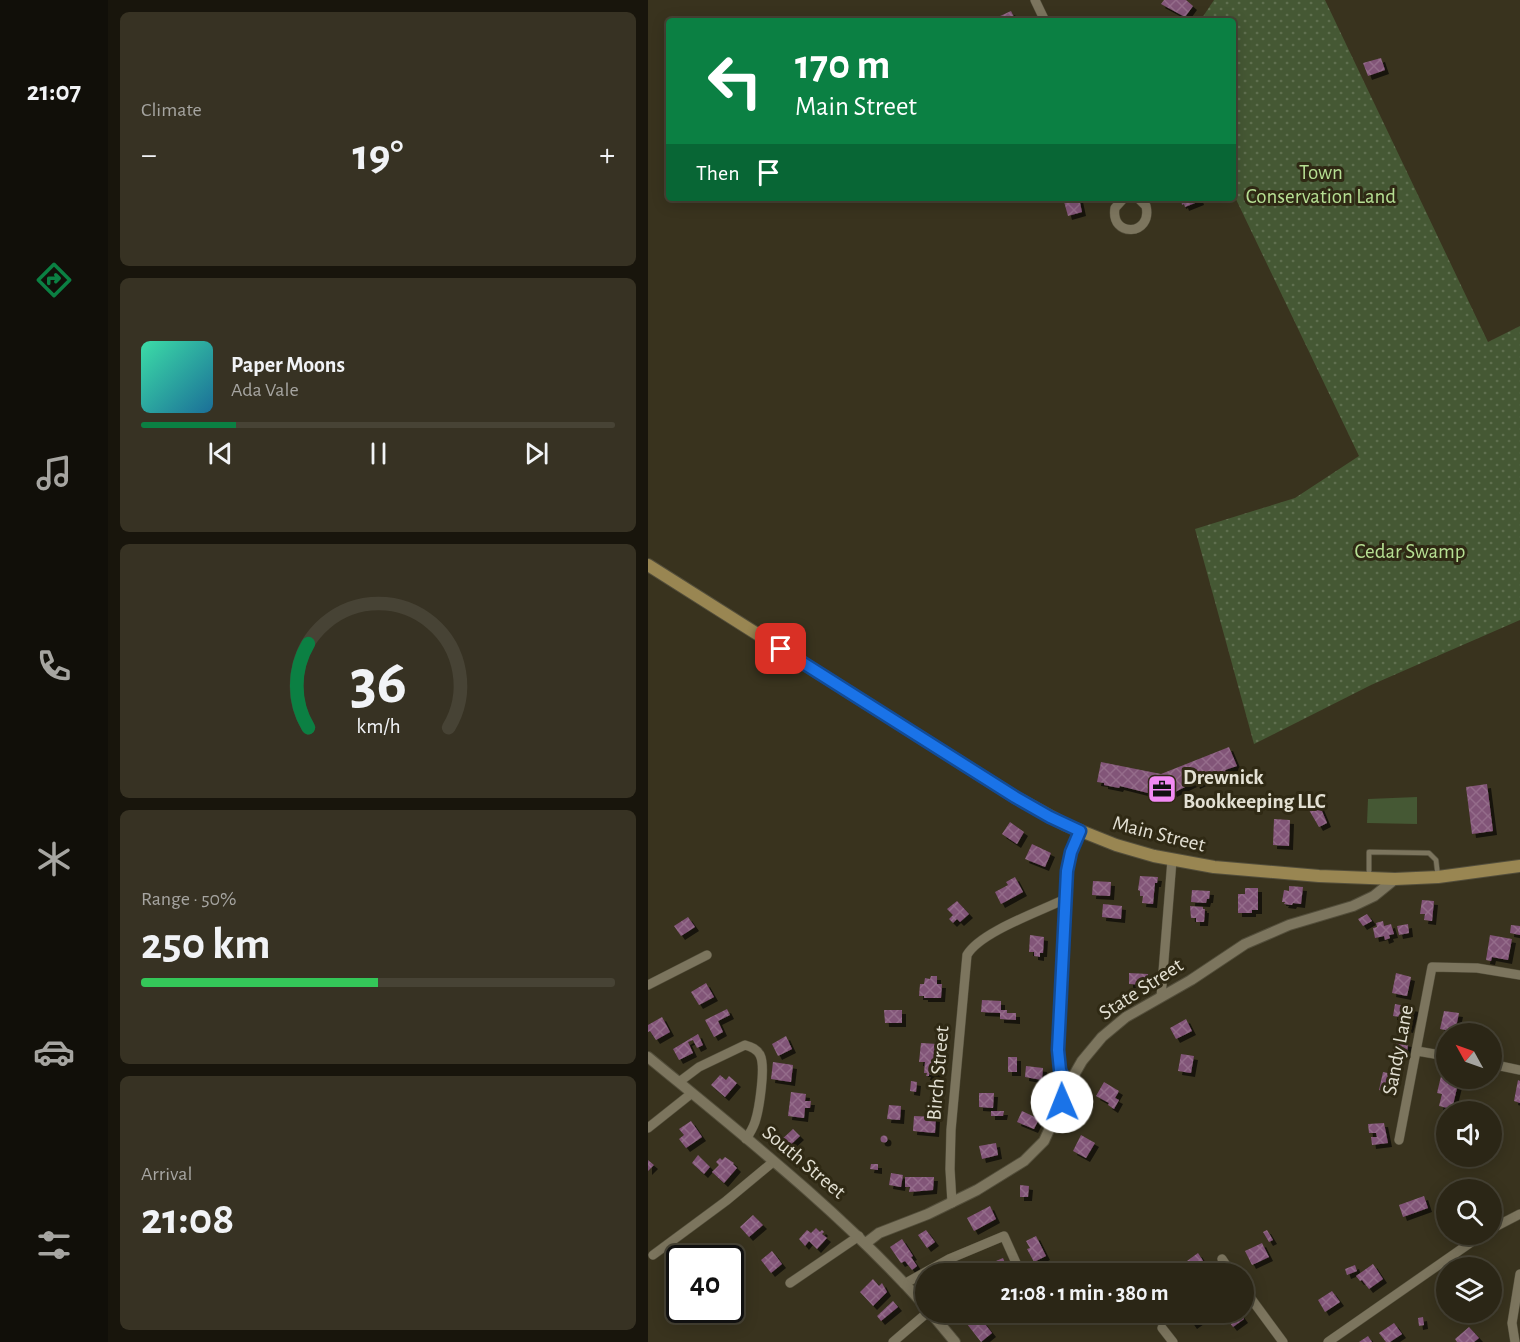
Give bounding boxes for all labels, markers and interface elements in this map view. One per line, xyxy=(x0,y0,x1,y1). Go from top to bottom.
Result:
icon: left xyxy=(696,42,774,120)
text: 170 m xyxy=(795,44,890,86)
text: 21:07 xyxy=(27,78,81,105)
text: Main Street xyxy=(795,93,917,120)
text: Climate xyxy=(141,100,202,120)
text: 19° xyxy=(352,133,404,178)
text: − xyxy=(141,139,157,172)
text: + xyxy=(599,139,615,172)
icon: arrive xyxy=(752,156,785,189)
text: Then xyxy=(696,162,740,184)
park label: Town Conservation Land xyxy=(1246,162,1396,207)
icon: directions xyxy=(33,259,75,301)
text: Paper Moons xyxy=(231,354,345,376)
text: Ada Vale xyxy=(231,380,299,400)
icon: previous xyxy=(204,437,237,470)
icon: pause xyxy=(362,437,395,470)
icon: next xyxy=(520,437,553,470)
icon: music xyxy=(33,452,75,494)
park label: Cedar Swamp xyxy=(1354,541,1466,562)
pin xyxy=(755,623,806,674)
icon: arrive xyxy=(764,632,797,665)
icon: phone xyxy=(33,645,75,687)
text: 36 xyxy=(349,652,407,714)
text: km/h xyxy=(356,716,400,737)
place label: Drewnick Bookkeeping LLC xyxy=(1183,767,1326,812)
office icon: Drewnick Bookkeeping LLC xyxy=(1146,773,1178,805)
street label: Main Street xyxy=(1110,812,1208,856)
icon: climate xyxy=(33,838,75,880)
text: Range · 50% xyxy=(141,889,237,909)
text: 250 km xyxy=(141,922,270,967)
street label: State Street xyxy=(1095,954,1187,1024)
street label: Sandy Lane xyxy=(1379,1003,1417,1097)
north arrow xyxy=(1436,1023,1502,1089)
map controls xyxy=(1436,1023,1502,1323)
street label: Birch Street xyxy=(923,1024,953,1121)
icon: car xyxy=(33,1031,75,1073)
position arrow xyxy=(1030,1070,1094,1134)
button: sound xyxy=(1436,1101,1502,1167)
street label: South Street xyxy=(759,1121,850,1203)
text: Arrival xyxy=(141,1164,192,1184)
button: search xyxy=(1436,1179,1502,1245)
text: 21:08 xyxy=(141,1197,234,1242)
icon: filters xyxy=(33,1224,75,1266)
speed limit sign: 40 xyxy=(666,1245,744,1323)
button: layers xyxy=(1436,1257,1502,1323)
text: 21:08 · 1 min · 380 m xyxy=(1000,1282,1169,1304)

